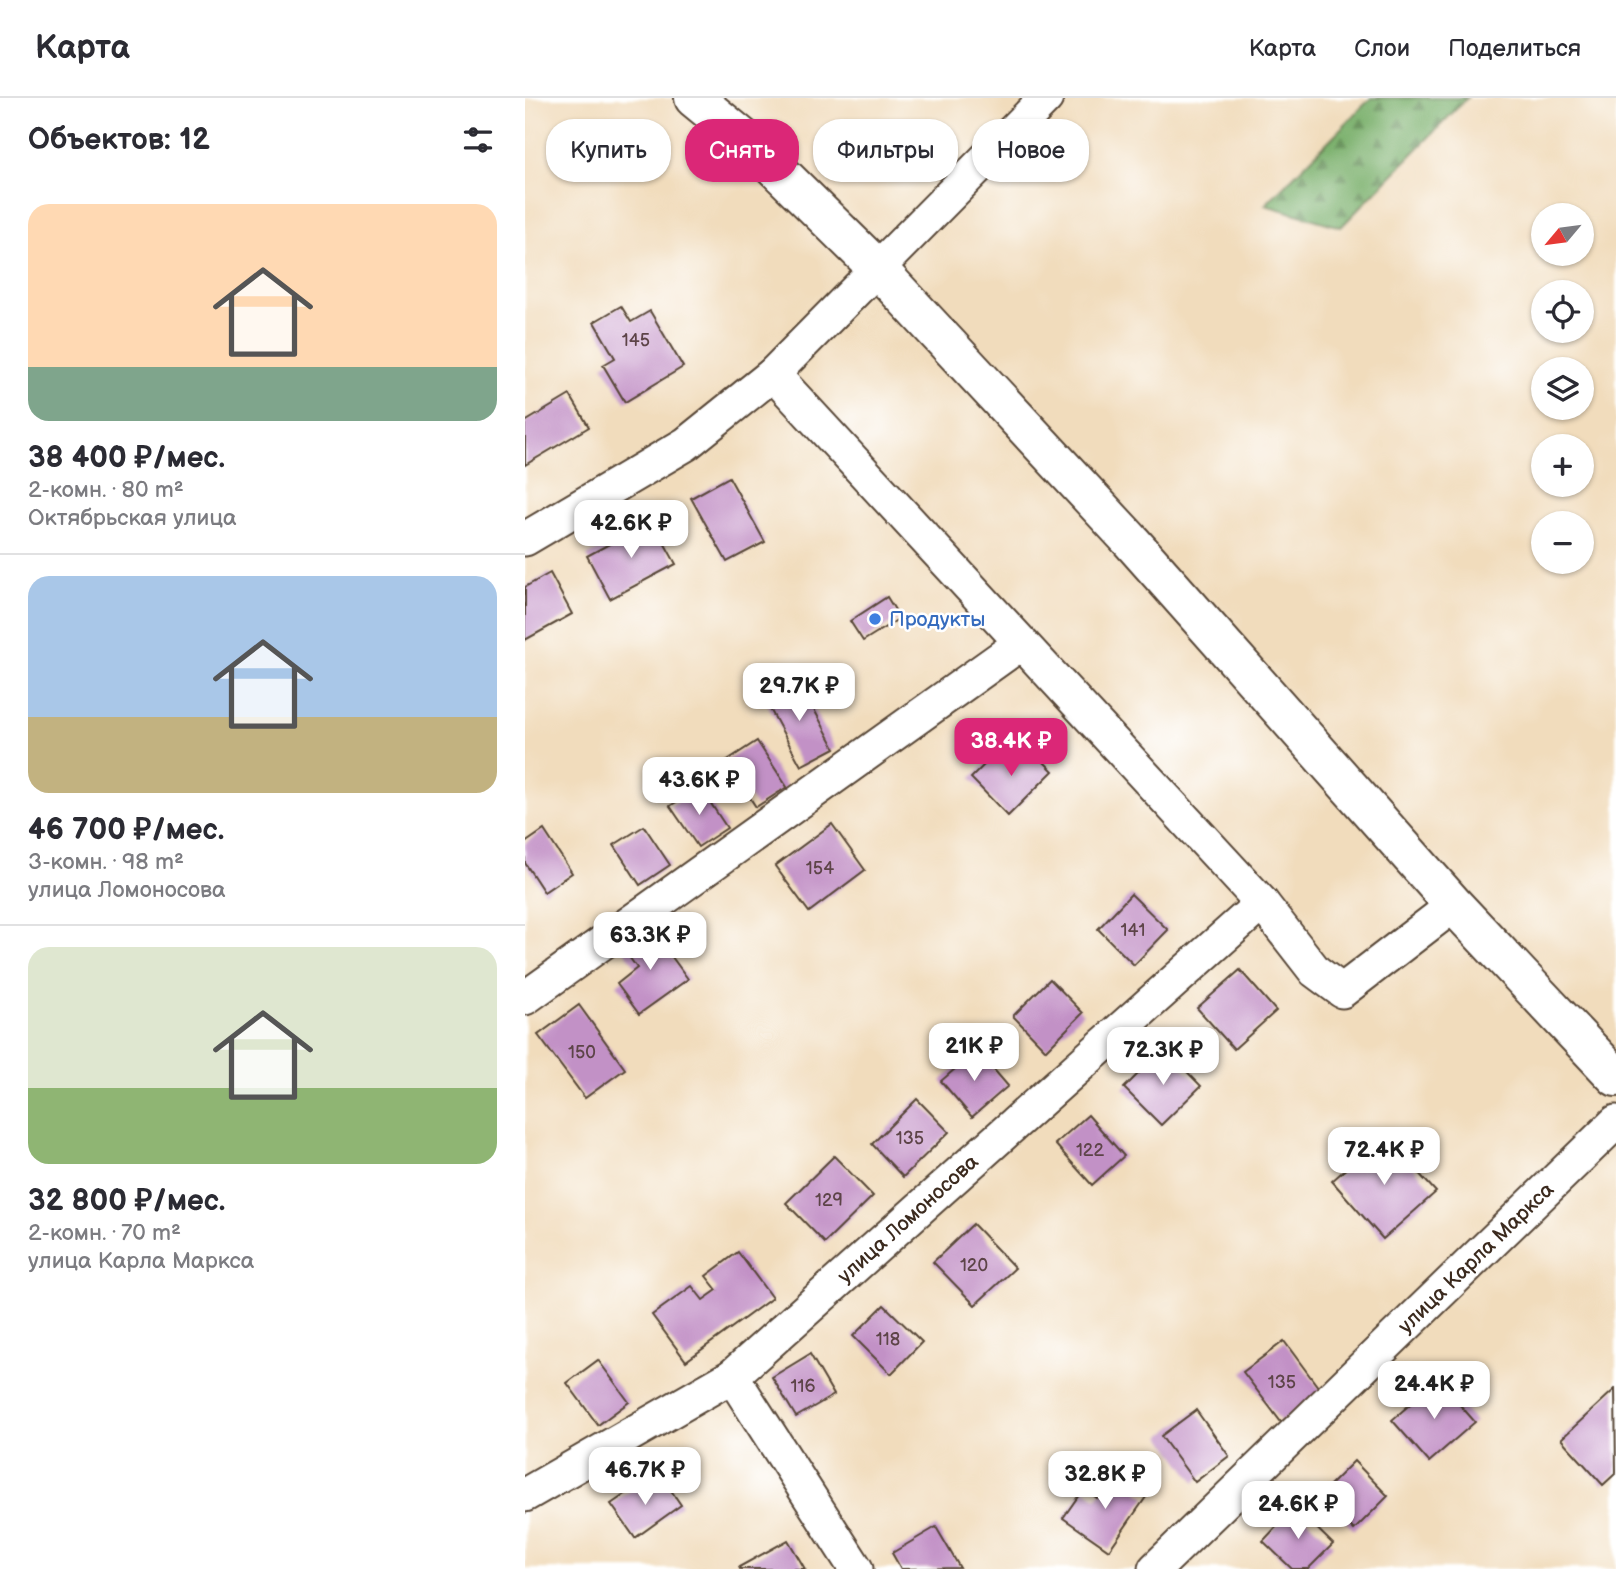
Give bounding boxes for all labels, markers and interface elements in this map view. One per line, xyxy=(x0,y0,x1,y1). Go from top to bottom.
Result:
text: Карта xyxy=(35,28,130,68)
text: Карта xyxy=(1249,34,1316,63)
text: Слои xyxy=(1354,34,1410,63)
text: Поделиться xyxy=(1448,34,1581,63)
chip: Купить xyxy=(546,119,671,182)
chip: Снять xyxy=(685,119,799,182)
chip: Фильтры xyxy=(813,119,958,182)
chip: Новое xyxy=(972,119,1089,182)
icon: filters xyxy=(459,121,497,159)
text: Объектов: 12 xyxy=(28,122,210,158)
north arrow xyxy=(1531,203,1594,266)
map controls xyxy=(1531,203,1594,574)
icon: home xyxy=(200,249,326,375)
button: locate xyxy=(1531,280,1594,343)
house number: 145 xyxy=(622,330,650,351)
button: layers xyxy=(1531,357,1594,420)
button: + xyxy=(1531,434,1594,497)
text: 38 400 ₽/мес. xyxy=(28,440,225,476)
text: 2-комн. · 80 m² xyxy=(28,476,184,504)
pin: 42.6K ₽ xyxy=(566,500,696,560)
text: Октябрьская улица xyxy=(28,504,237,532)
text: 42.6K ₽ xyxy=(590,509,672,537)
button: − xyxy=(1531,511,1594,574)
place label: Продукты xyxy=(889,607,985,632)
marker: Продукты xyxy=(867,611,883,627)
icon: home xyxy=(200,621,326,747)
pin: 29.7K ₽ xyxy=(734,664,864,723)
text: 29.7K ₽ xyxy=(759,672,839,700)
pin: 38.4K ₽ xyxy=(946,718,1076,778)
text: 38.4K ₽ xyxy=(970,727,1052,755)
pin: 43.6K ₽ xyxy=(634,758,764,817)
text: 43.6K ₽ xyxy=(658,766,740,794)
text: 46 700 ₽/мес. xyxy=(28,812,224,848)
text: 3-комн. · 98 m² xyxy=(28,848,184,876)
house number: 154 xyxy=(806,858,834,879)
text: улица Ломоносова xyxy=(28,876,226,904)
pin: 63.3K ₽ xyxy=(585,912,715,972)
house number: 141 xyxy=(1121,920,1145,941)
text: 63.3K ₽ xyxy=(609,921,691,949)
icon: home xyxy=(200,992,326,1118)
pin: 21K ₽ xyxy=(925,1024,1023,1083)
pin: 72.3K ₽ xyxy=(1098,1028,1228,1087)
text: 21K ₽ xyxy=(945,1032,1003,1060)
text: 72.3K ₽ xyxy=(1123,1036,1203,1064)
house number: 150 xyxy=(568,1042,596,1063)
house number: 135 xyxy=(896,1128,924,1149)
pin: 72.4K ₽ xyxy=(1319,1128,1449,1187)
text: 72.4K ₽ xyxy=(1344,1136,1424,1164)
house number: 122 xyxy=(1076,1140,1104,1161)
street label: улица Ломоносова xyxy=(833,1149,984,1289)
street label: улица Карла Маркса xyxy=(1393,1177,1559,1339)
text: 32 800 ₽/мес. xyxy=(28,1183,225,1219)
house number: 129 xyxy=(815,1190,843,1211)
text: 2-комн. · 70 m² xyxy=(28,1219,181,1247)
text: улица Карла Маркса xyxy=(28,1247,254,1275)
house number: 120 xyxy=(960,1255,988,1276)
house number: 118 xyxy=(876,1329,900,1350)
pin: 24.4K ₽ xyxy=(1369,1362,1499,1421)
text: 24.4K ₽ xyxy=(1394,1370,1474,1398)
house number: 135 xyxy=(1268,1372,1296,1393)
house number: 116 xyxy=(791,1376,815,1397)
pin: 46.7K ₽ xyxy=(580,1448,710,1507)
pin: 32.8K ₽ xyxy=(1040,1452,1170,1511)
text: 46.7K ₽ xyxy=(605,1456,685,1484)
text: 32.8K ₽ xyxy=(1064,1460,1146,1488)
pin: 24.6K ₽ xyxy=(1233,1482,1363,1541)
text: 24.6K ₽ xyxy=(1258,1490,1338,1518)

